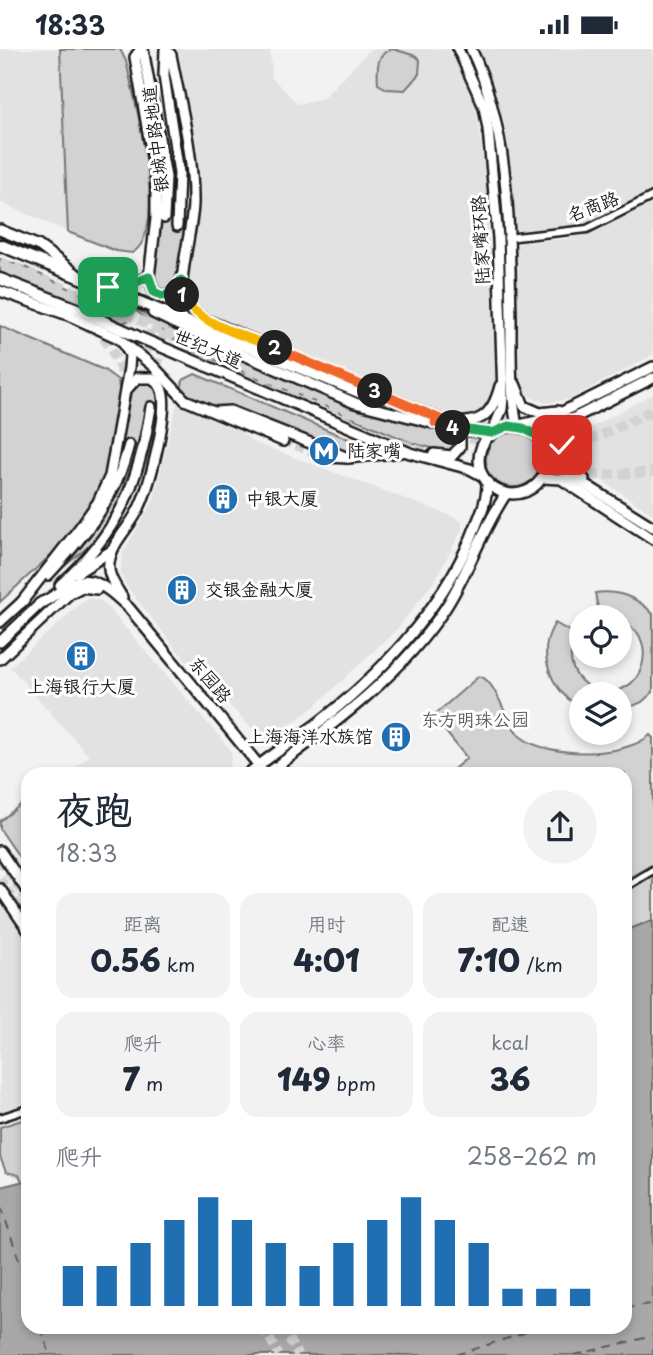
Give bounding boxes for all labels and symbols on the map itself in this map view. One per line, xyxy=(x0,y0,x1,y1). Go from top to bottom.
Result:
street label: 银城中路地道 xyxy=(135,84,174,194)
street label: 名商路 xyxy=(562,183,623,228)
street label: 陆家嘴环路 xyxy=(464,194,495,286)
pin xyxy=(78,257,138,317)
pin: 1 xyxy=(164,278,200,313)
street label: 世纪大道 xyxy=(170,321,247,374)
pin: 2 xyxy=(258,331,292,365)
pin: 3 xyxy=(358,373,392,409)
pin: 4 xyxy=(435,411,470,445)
pin xyxy=(532,415,592,475)
metro station icon: 陆家嘴 xyxy=(307,434,341,468)
place label: 陆家嘴 xyxy=(347,436,401,463)
building icon: 中银大厦 xyxy=(206,482,240,516)
place label: 中银大厦 xyxy=(246,484,318,511)
building icon: 交银金融大厦 xyxy=(165,573,199,607)
place label: 交银金融大厦 xyxy=(205,575,313,602)
building icon: 上海银行大厦 xyxy=(64,639,98,673)
street label: 东园路 xyxy=(183,650,239,708)
place label: 上海银行大厦 xyxy=(27,672,135,699)
park label: 东方明珠公园 xyxy=(421,705,529,732)
building icon: 上海海洋水族馆 xyxy=(379,720,413,754)
place label: 上海海洋水族馆 xyxy=(247,722,373,749)

